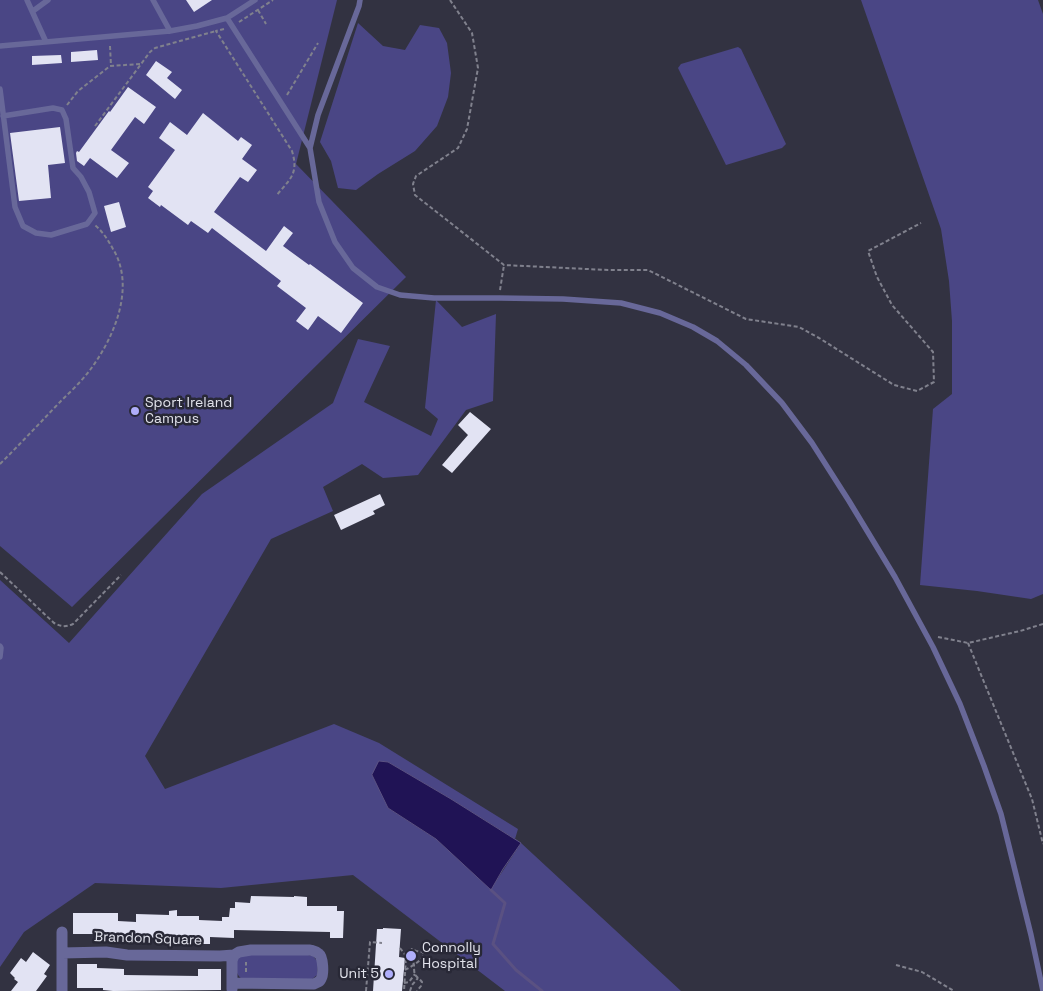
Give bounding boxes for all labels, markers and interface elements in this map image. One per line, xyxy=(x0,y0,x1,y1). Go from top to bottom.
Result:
place label: Sport Ireland Campus xyxy=(145,395,232,428)
marker: Sport Ireland Campus xyxy=(129,405,141,417)
street label: Brandon Square xyxy=(94,929,202,949)
place label: Connolly Hospital xyxy=(422,940,481,972)
marker: Connolly Hospital xyxy=(404,949,418,963)
place label: Unit 5 xyxy=(339,966,379,982)
marker: Unit 5 xyxy=(383,968,395,980)

